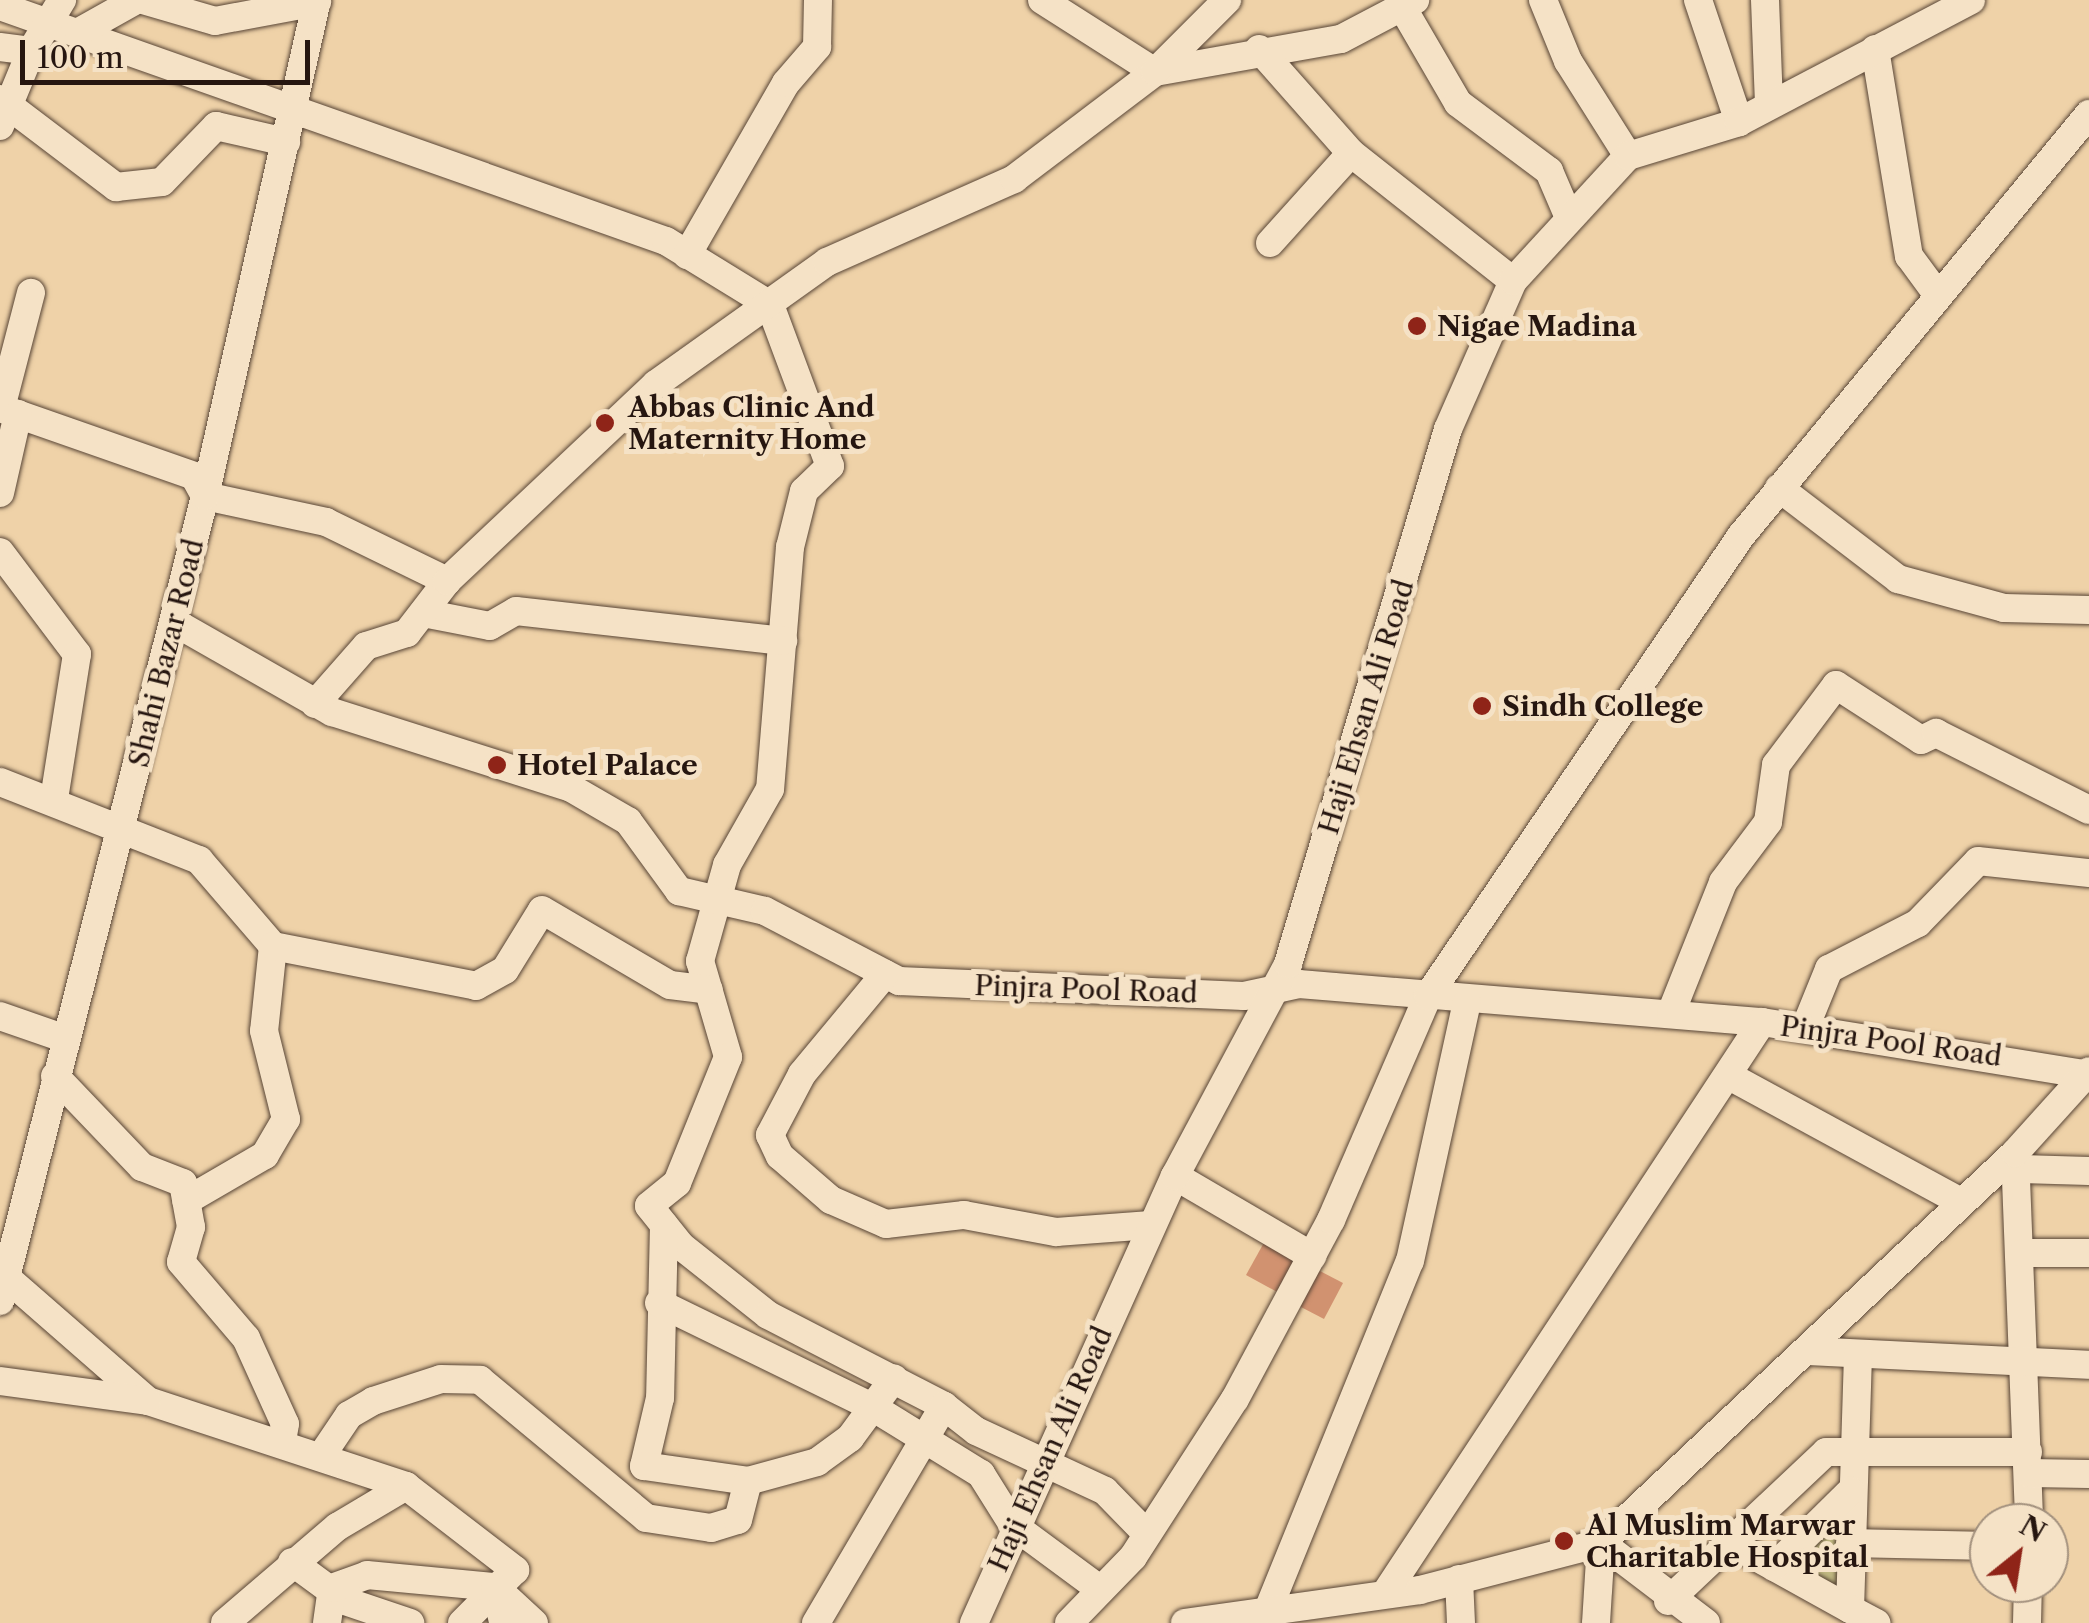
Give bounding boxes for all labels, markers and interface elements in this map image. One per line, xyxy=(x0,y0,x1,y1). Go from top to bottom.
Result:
scale bar xyxy=(25,20,315,82)
text: 100 m xyxy=(37,39,124,76)
place label: Nigae Madina xyxy=(1437,309,1637,343)
marker: Nigae Madina xyxy=(1406,315,1428,337)
place label: Abbas Clinic And Maternity Home xyxy=(628,390,876,456)
marker: Abbas Clinic And Maternity Home xyxy=(592,410,618,436)
street label: Shahi Bazar Road xyxy=(121,535,211,771)
street label: Haji Ehsan Ali Road xyxy=(1311,575,1421,839)
place label: Sindh College xyxy=(1502,689,1703,723)
marker: Sindh College xyxy=(1471,695,1493,717)
place label: Hotel Palace xyxy=(517,748,698,782)
marker: Hotel Palace xyxy=(486,754,508,776)
street label: Pinjra Pool Road xyxy=(974,968,1198,1010)
street label: Pinjra Pool Road xyxy=(1778,1009,2004,1073)
street label: Haji Ehsan Ali Road xyxy=(981,1321,1119,1577)
north arrow xyxy=(1969,1503,2069,1603)
place label: Al Muslim Marwar Charitable Hospital xyxy=(1586,1508,1869,1574)
text: N xyxy=(2014,1508,2052,1550)
marker: Al Muslim Marwar Charitable Hospital xyxy=(1551,1528,1577,1554)

